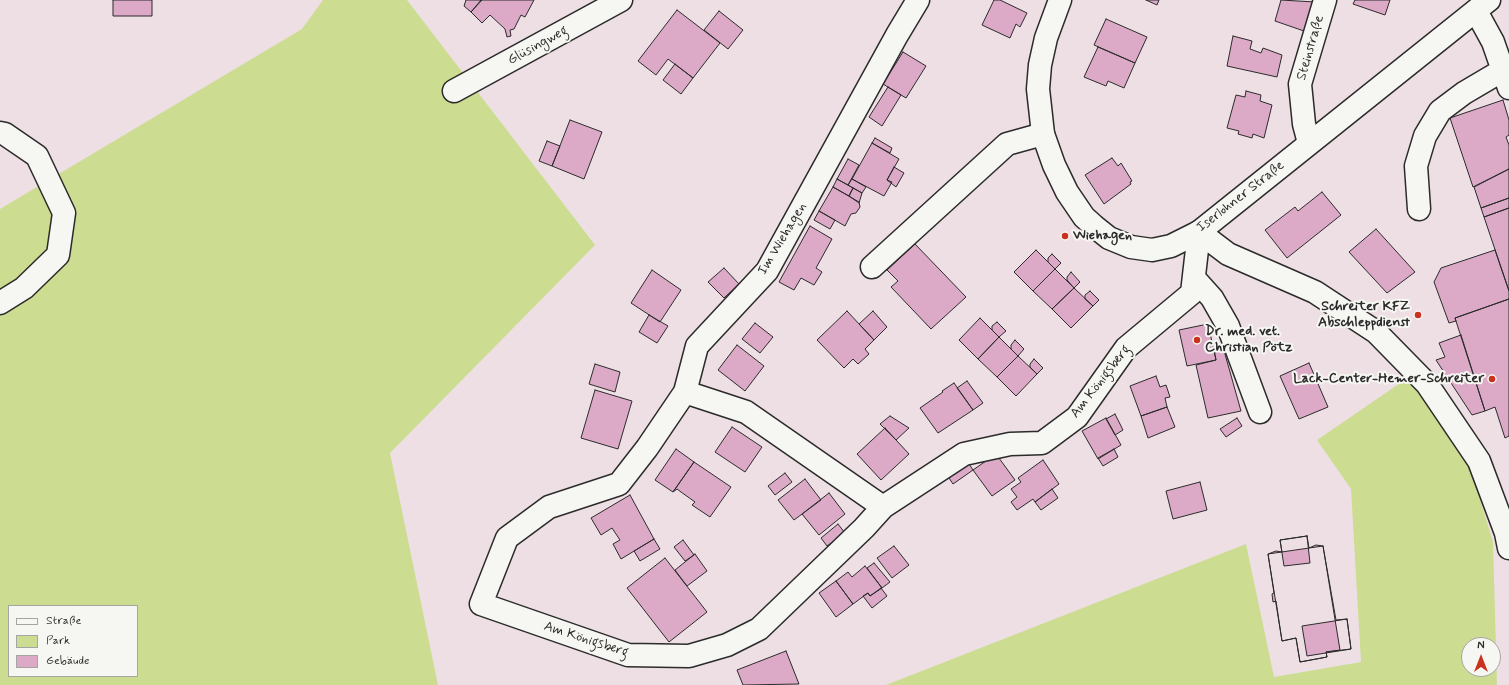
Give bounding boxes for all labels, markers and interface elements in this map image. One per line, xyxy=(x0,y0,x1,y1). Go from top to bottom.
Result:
street label: Steinstraße xyxy=(1294,13,1328,83)
street label: Glüsingweg xyxy=(505,23,571,69)
street label: Iserlohner Straße xyxy=(1194,158,1288,236)
street label: Im Wiehagen xyxy=(755,200,811,278)
place label: Wiehagen xyxy=(1073,228,1132,244)
marker: Wiehagen xyxy=(1060,231,1070,241)
place label: Schreiter KFZ Abschleppdienst xyxy=(1318,299,1410,332)
marker: Schreiter KFZ Abschleppdienst xyxy=(1413,310,1423,320)
place label: Dr. med. vet. Christian Pötz xyxy=(1205,324,1293,356)
marker: Dr. med. vet. Christian Pötz xyxy=(1192,335,1202,345)
street label: Am Königsberg xyxy=(1067,342,1135,422)
place label: Lack-Center-Hemer-Schreiter xyxy=(1293,371,1484,387)
marker: Lack-Center-Hemer-Schreiter xyxy=(1487,374,1497,384)
legend xyxy=(8,605,138,677)
text: Straße xyxy=(46,613,81,629)
street label: Am Königsberg xyxy=(541,618,631,662)
text: Park xyxy=(46,633,70,649)
north arrow xyxy=(1461,637,1501,677)
text: N xyxy=(1477,639,1485,653)
text: Gebäude xyxy=(46,653,89,669)

